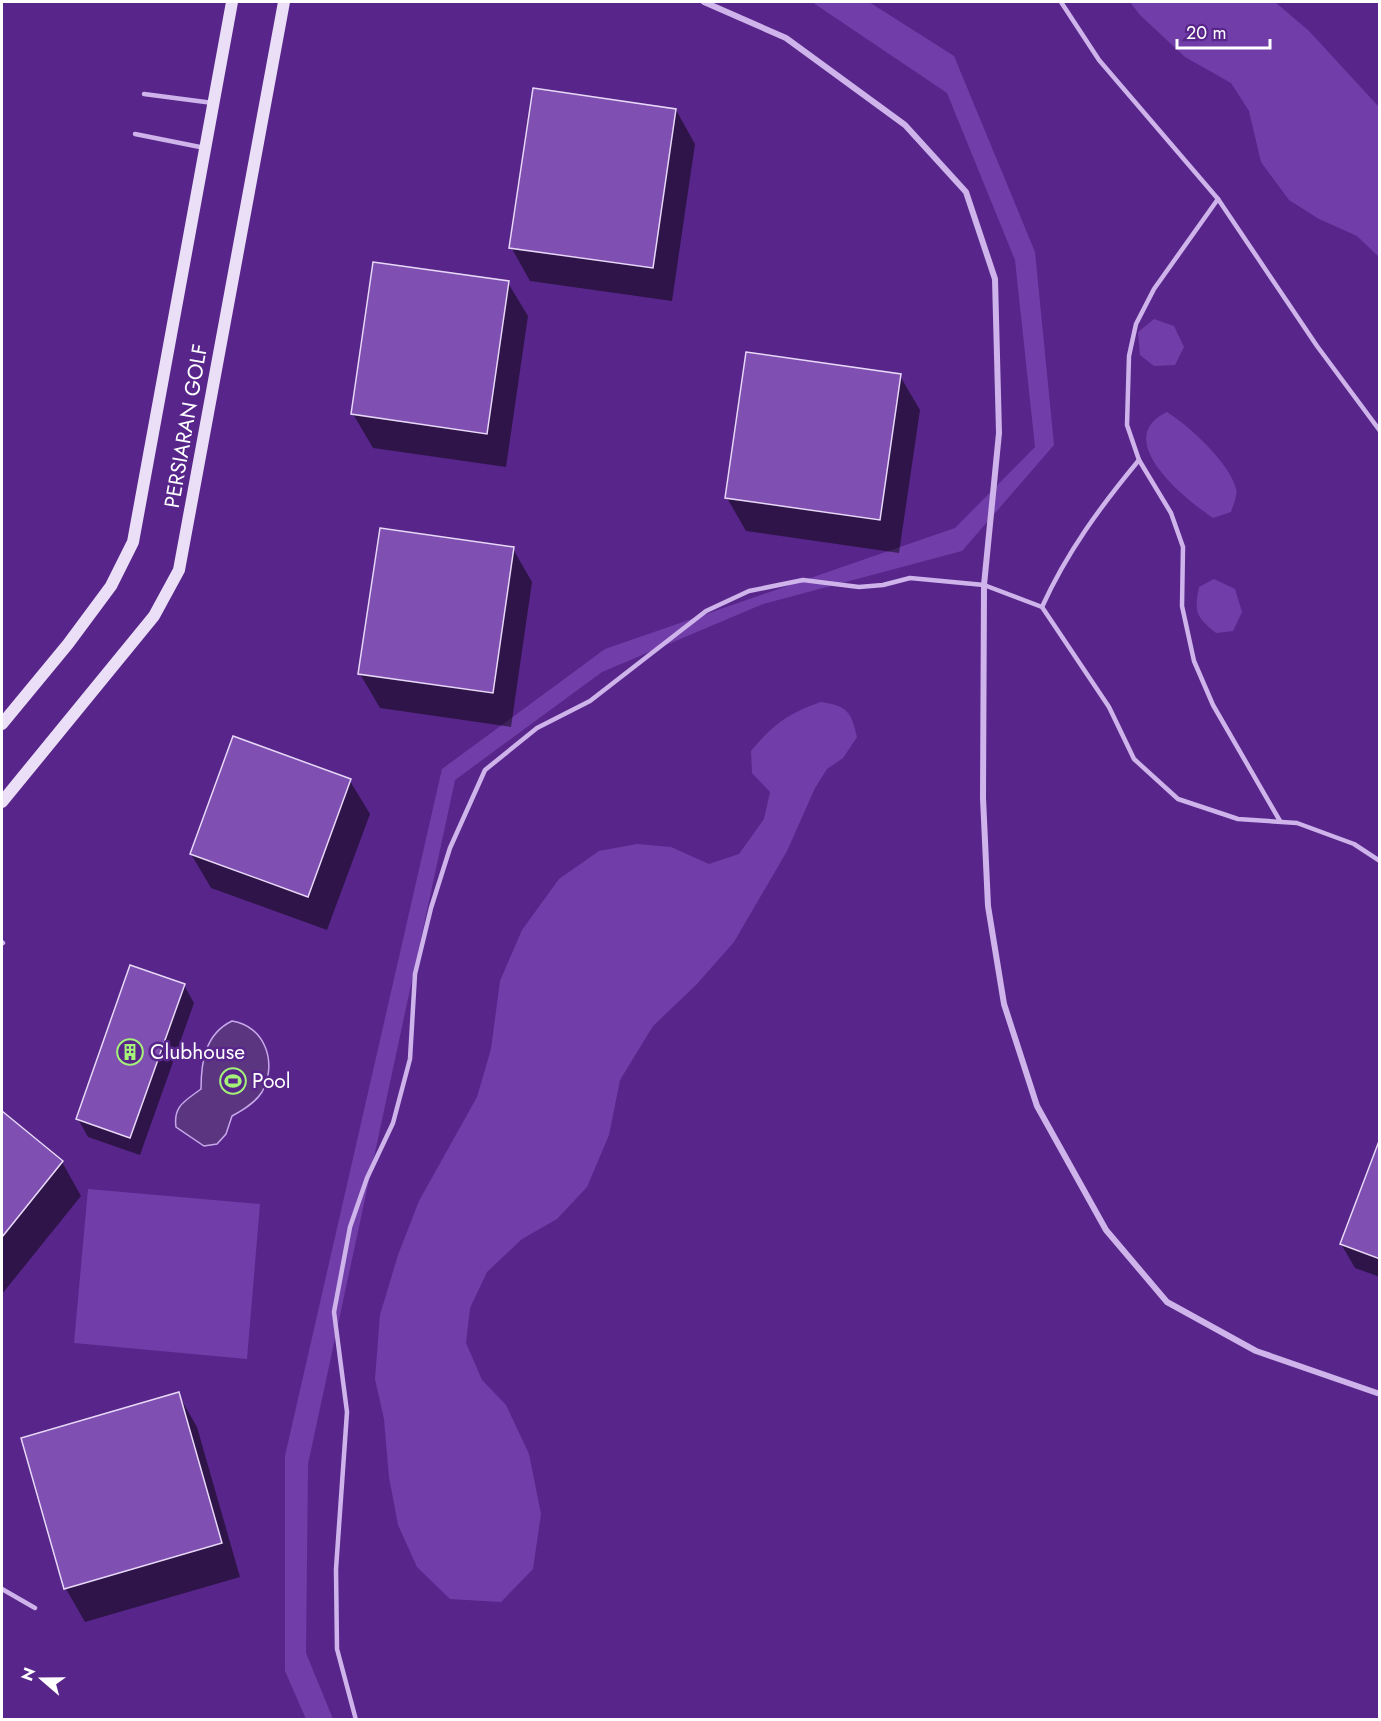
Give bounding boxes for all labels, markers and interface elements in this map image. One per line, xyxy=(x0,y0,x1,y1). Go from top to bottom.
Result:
scale bar xyxy=(1177,12,1270,50)
text: 20 m xyxy=(1186,20,1226,46)
street label: PERSIARAN GOLF xyxy=(157,341,215,511)
building icon: Clubhouse xyxy=(115,1037,145,1067)
place label: Clubhouse xyxy=(150,1037,245,1067)
sports icon: Pool xyxy=(218,1066,248,1096)
place label: Pool xyxy=(252,1066,291,1096)
north arrow xyxy=(12,1649,72,1709)
text: N xyxy=(15,1664,41,1684)

